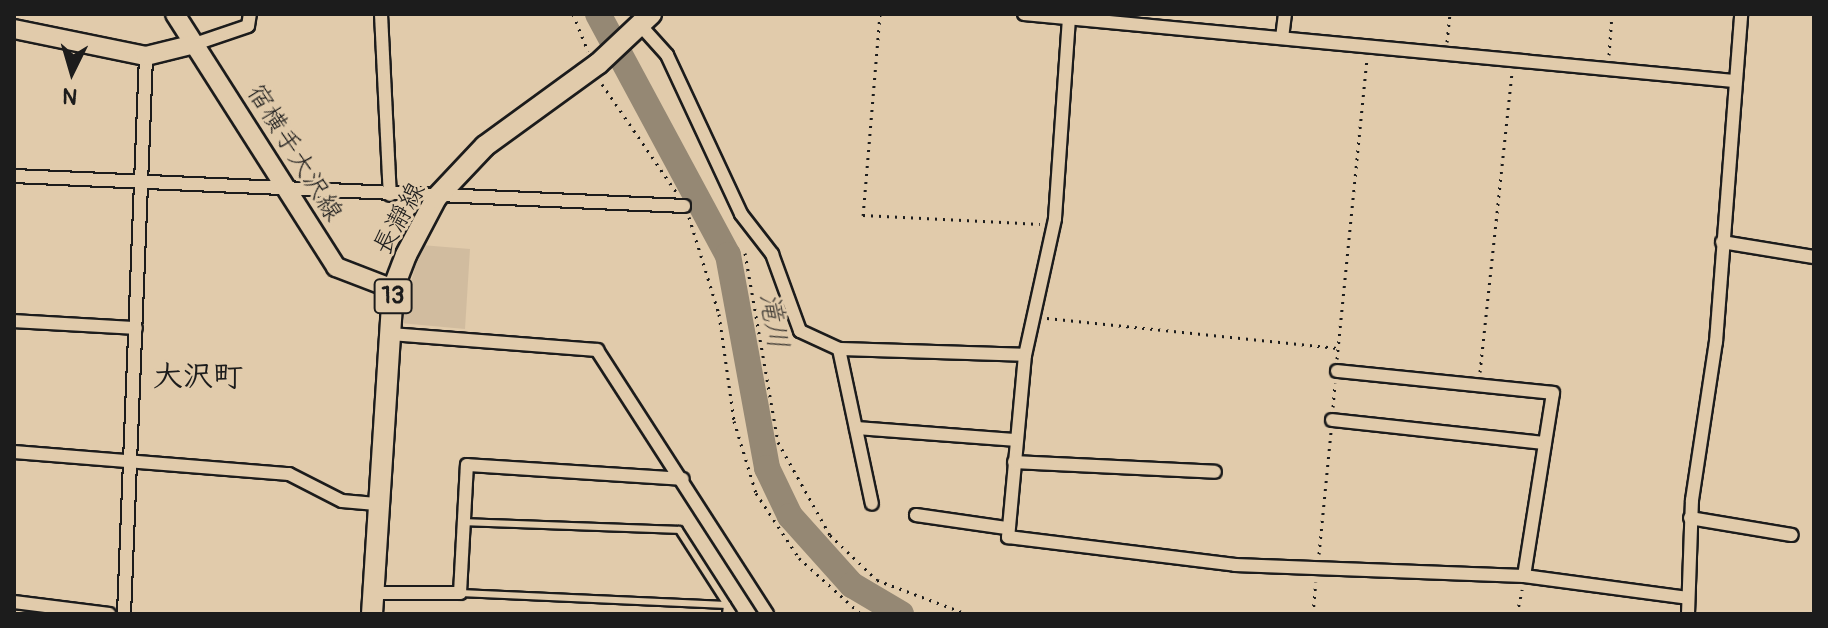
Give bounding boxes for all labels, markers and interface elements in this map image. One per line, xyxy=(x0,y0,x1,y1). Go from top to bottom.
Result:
north arrow xyxy=(32,32,112,112)
street label: 宿横手大沢線 xyxy=(239,79,349,227)
text: N xyxy=(61,81,79,111)
street label: 長瀞線 xyxy=(367,177,433,261)
road number: 13 xyxy=(373,276,413,316)
water label: 滝川 xyxy=(752,291,794,351)
district label: 大沢町 xyxy=(153,359,243,395)

